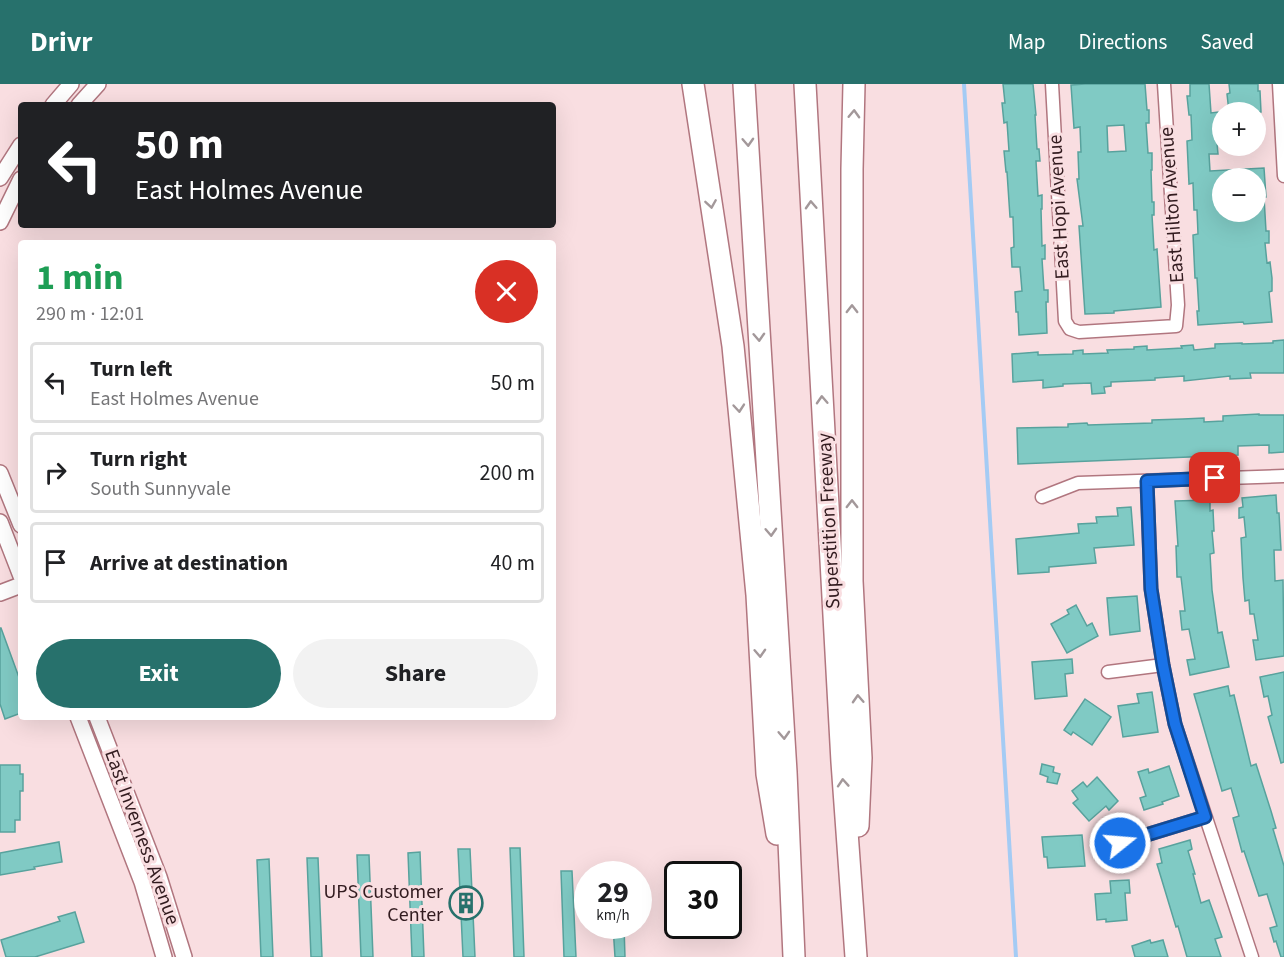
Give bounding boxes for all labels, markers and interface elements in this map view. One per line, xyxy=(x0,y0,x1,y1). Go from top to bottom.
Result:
text: Drivr xyxy=(30,22,92,62)
text: Map xyxy=(1008,27,1046,57)
text: Directions xyxy=(1079,27,1167,57)
text: Saved xyxy=(1200,27,1254,57)
map controls xyxy=(1212,102,1266,222)
button: + xyxy=(1212,102,1266,156)
one-way arrow xyxy=(847,110,860,119)
text: 50 m xyxy=(135,115,224,175)
icon: left xyxy=(36,126,114,204)
street label: East Hilton Avenue xyxy=(1153,126,1191,284)
street label: East Hopi Avenue xyxy=(1041,134,1077,280)
one-way arrow xyxy=(741,138,754,147)
button: − xyxy=(1212,168,1266,222)
text: East Holmes Avenue xyxy=(135,171,363,210)
one-way arrow xyxy=(705,199,717,209)
one-way arrow xyxy=(805,200,818,209)
text: 1 min xyxy=(36,252,124,303)
button: close xyxy=(475,260,538,323)
text: 290 m · 12:01 xyxy=(36,300,144,328)
one-way arrow xyxy=(846,304,858,313)
one-way arrow xyxy=(753,333,766,342)
text: Turn left xyxy=(90,353,172,385)
icon: left xyxy=(39,366,72,399)
text: 50 m xyxy=(490,367,535,399)
text: East Holmes Avenue xyxy=(90,385,259,413)
one-way arrow xyxy=(816,395,829,404)
one-way arrow xyxy=(732,404,745,413)
street label: Superstition Freeway xyxy=(810,432,848,610)
text: Turn right xyxy=(90,443,187,475)
pin xyxy=(1189,452,1240,503)
icon: right xyxy=(39,456,72,489)
text: 200 m xyxy=(480,457,535,489)
icon: arrive xyxy=(1198,461,1231,494)
text: South Sunnyvale xyxy=(90,475,231,503)
one-way arrow xyxy=(846,499,858,508)
one-way arrow xyxy=(764,527,777,536)
icon: arrive xyxy=(39,546,72,579)
text: Arrive at destination xyxy=(90,547,288,579)
text: 40 m xyxy=(490,547,535,579)
button: Exit xyxy=(36,639,281,708)
button: Share xyxy=(293,639,538,708)
one-way arrow xyxy=(754,649,767,658)
one-way arrow xyxy=(851,694,864,703)
one-way arrow xyxy=(777,731,790,740)
street label: East Inverness Avenue xyxy=(97,745,187,929)
one-way arrow xyxy=(837,778,850,787)
position arrow xyxy=(1088,811,1152,875)
speed limit sign: 30 xyxy=(664,861,742,939)
text: 29 xyxy=(597,871,629,914)
place label: UPS Customer Center xyxy=(323,878,443,929)
building icon: UPS Customer Center xyxy=(448,885,484,921)
text: km/h xyxy=(596,905,630,926)

